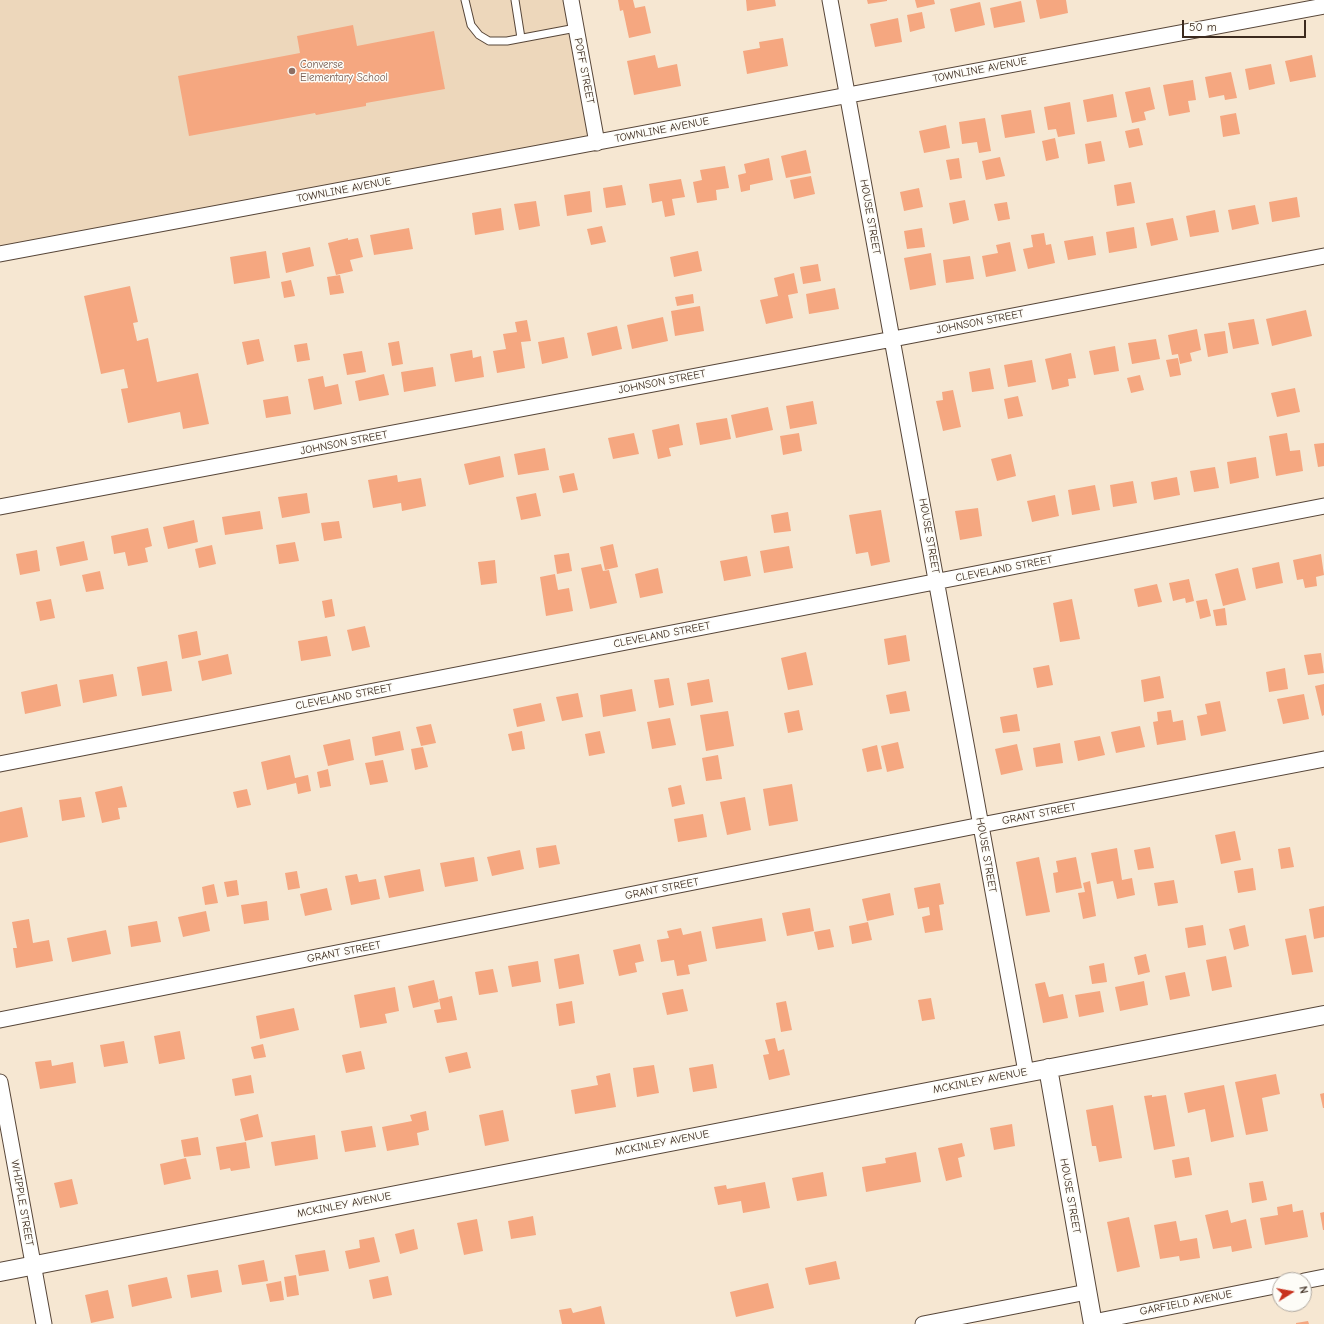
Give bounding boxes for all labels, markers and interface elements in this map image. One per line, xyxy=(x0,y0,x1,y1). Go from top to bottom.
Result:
scale bar xyxy=(1184,12,1308,38)
text: 50 m xyxy=(1189,20,1217,34)
street label: POFF STREET xyxy=(571,37,597,105)
street label: TOWNLINE AVENUE xyxy=(932,54,1028,86)
place label: Converse Elementary School xyxy=(300,58,388,84)
marker: Converse Elementary School xyxy=(287,66,297,76)
street label: TOWNLINE AVENUE xyxy=(614,114,710,146)
street label: TOWNLINE AVENUE xyxy=(296,174,392,206)
street label: HOUSE STREET xyxy=(857,178,883,256)
street label: JOHNSON STREET xyxy=(935,307,1025,337)
street label: JOHNSON STREET xyxy=(617,367,707,397)
street label: JOHNSON STREET xyxy=(299,428,389,458)
street label: HOUSE STREET xyxy=(916,497,942,575)
street label: CLEVELAND STREET xyxy=(954,553,1054,585)
street label: CLEVELAND STREET xyxy=(612,619,712,651)
street label: CLEVELAND STREET xyxy=(294,681,394,713)
street label: GRANT STREET xyxy=(1001,800,1077,828)
street label: HOUSE STREET xyxy=(973,816,999,894)
street label: GRANT STREET xyxy=(624,875,700,903)
street label: GRANT STREET xyxy=(306,938,382,966)
street label: MCKINLEY AVENUE xyxy=(932,1065,1028,1097)
street label: MCKINLEY AVENUE xyxy=(614,1127,710,1159)
street label: HOUSE STREET xyxy=(1057,1157,1083,1235)
street label: WHIPPLE STREET xyxy=(8,1159,36,1247)
street label: MCKINLEY AVENUE xyxy=(296,1189,392,1221)
north arrow xyxy=(1272,1272,1312,1312)
text: N xyxy=(1296,1285,1310,1295)
street label: GARFIELD AVENUE xyxy=(1139,1288,1233,1318)

